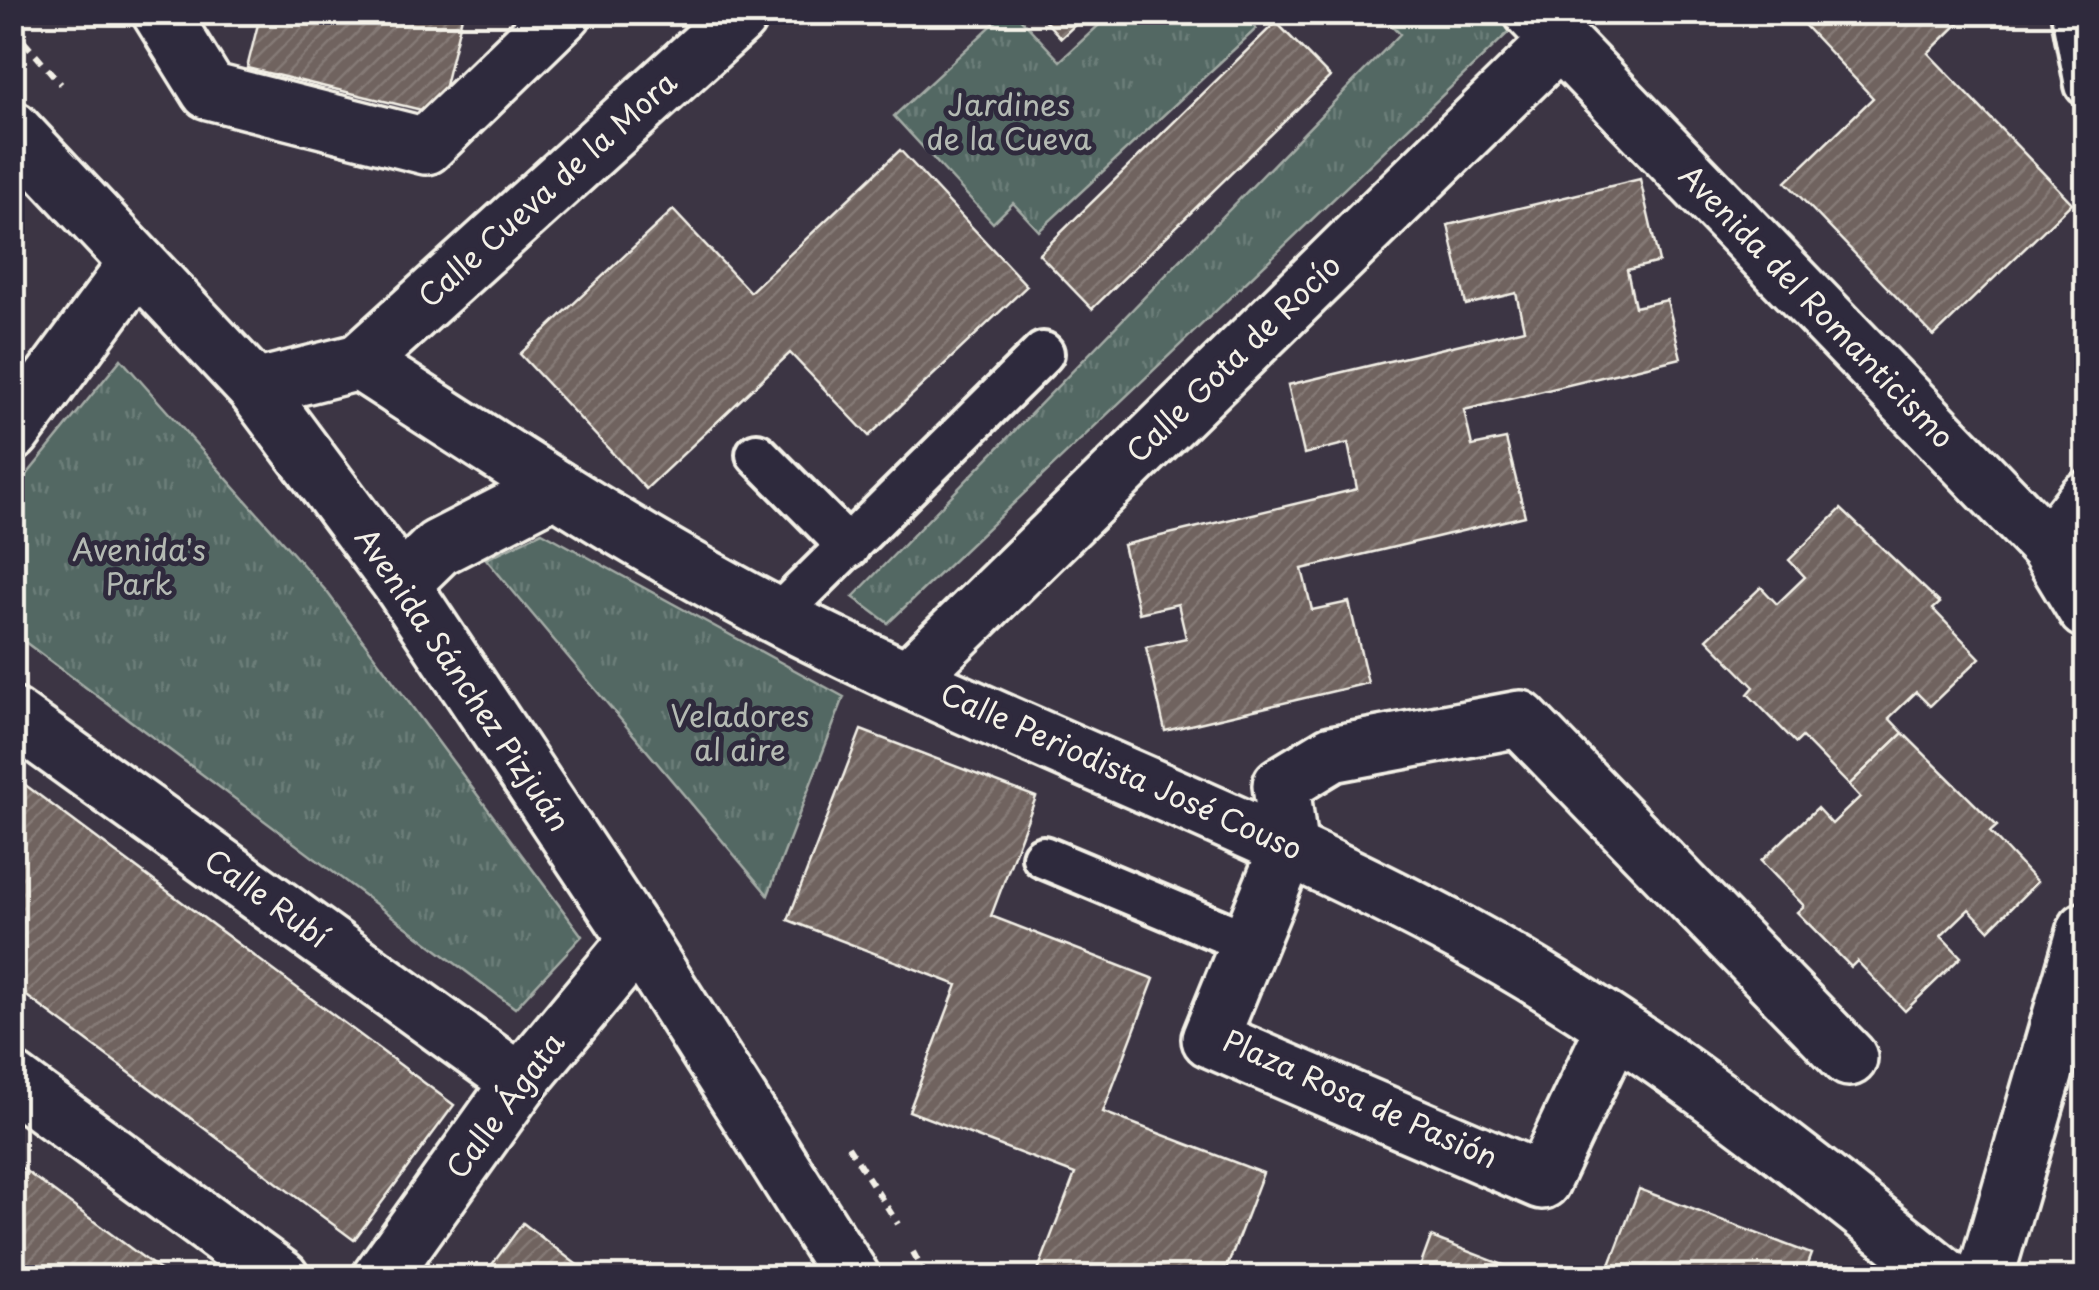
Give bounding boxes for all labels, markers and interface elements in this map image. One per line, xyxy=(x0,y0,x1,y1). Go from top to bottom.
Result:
street label: Calle Cueva de la Mora xyxy=(407,59,686,317)
park label: Jardines de la Cueva xyxy=(926,81,1092,160)
street label: Avenida del Romanticismo xyxy=(1670,153,1966,457)
street label: Calle Gota de Rocío xyxy=(1115,243,1350,472)
street label: Avenida Sánchez Pizjuán xyxy=(345,518,583,840)
park label: Avenida's Park xyxy=(72,526,206,605)
street label: Calle Periodista José Couso xyxy=(934,669,1310,870)
park label: Veladores al aire xyxy=(670,692,810,771)
street label: Calle Rubí xyxy=(196,836,340,958)
street label: Plaza Rosa de Pasión xyxy=(1216,1017,1506,1179)
street label: Calle Ágata xyxy=(434,1022,574,1187)

